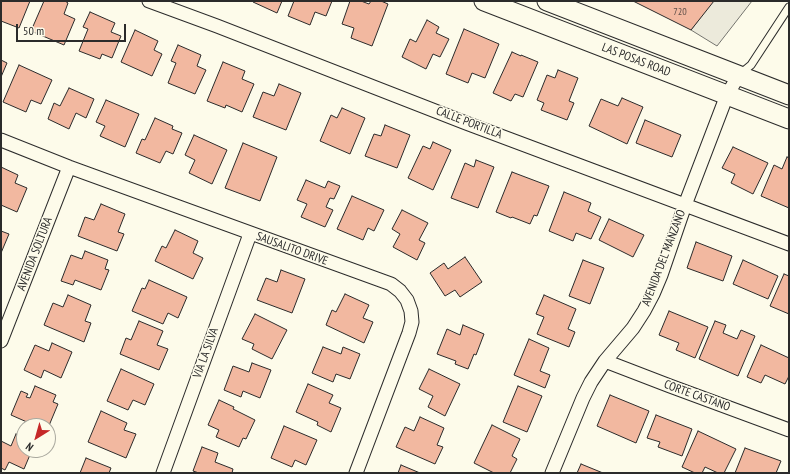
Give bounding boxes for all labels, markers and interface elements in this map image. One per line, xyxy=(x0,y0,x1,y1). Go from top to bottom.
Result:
house number: 720 xyxy=(673,6,687,18)
scale bar xyxy=(18,16,128,42)
text: 50 m xyxy=(23,23,44,38)
street label: LAS POSAS ROAD xyxy=(600,40,672,80)
street label: CALLE PORTILLA xyxy=(434,104,504,142)
street label: AVENIDA DEL MANZANO xyxy=(639,208,689,308)
street label: AVENIDA SOLTURA xyxy=(14,215,56,293)
street label: SAUSALITO DRIVE xyxy=(254,229,330,269)
street label: VIA LA SILVA xyxy=(190,326,222,380)
street label: CORTE CASTANO xyxy=(662,377,732,415)
north arrow xyxy=(16,418,56,458)
text: N xyxy=(23,439,36,454)

